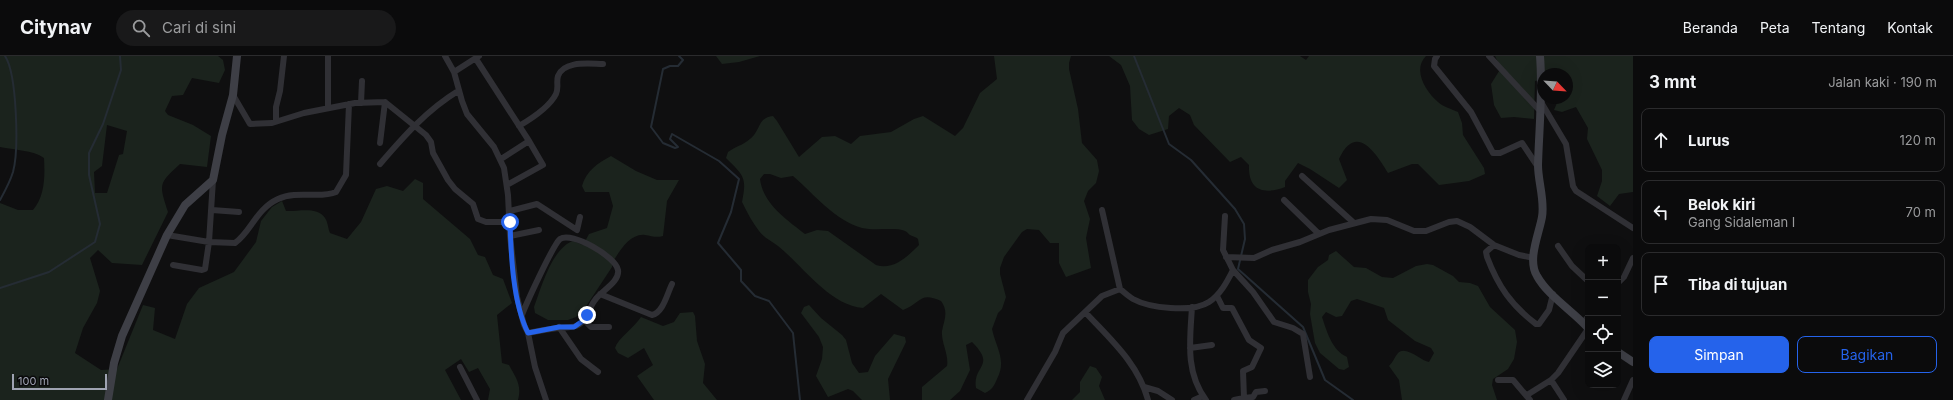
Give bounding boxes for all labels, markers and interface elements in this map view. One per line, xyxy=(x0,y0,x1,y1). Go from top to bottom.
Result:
search box xyxy=(116,10,396,46)
text: Citynav xyxy=(20,16,92,39)
icon: search xyxy=(130,17,152,39)
text: Cari di sini xyxy=(162,18,236,37)
text: Beranda xyxy=(1683,19,1738,36)
text: Peta xyxy=(1760,19,1790,36)
text: Tentang xyxy=(1812,19,1865,36)
text: Kontak xyxy=(1887,19,1933,36)
north arrow xyxy=(1537,68,1573,104)
text: 3 mnt xyxy=(1649,72,1696,92)
text: Jalan kaki · 190 m xyxy=(1828,74,1937,90)
icon: ahead xyxy=(1650,129,1672,151)
text: Lurus xyxy=(1688,131,1730,150)
text: 120 m xyxy=(1900,132,1936,148)
text: Belok kiri xyxy=(1688,195,1755,214)
icon: left xyxy=(1650,201,1672,223)
text: 70 m xyxy=(1906,204,1936,220)
route start xyxy=(501,213,519,231)
text: Gang Sidaleman I xyxy=(1688,214,1795,230)
map controls xyxy=(1585,244,1621,388)
button: + xyxy=(1585,244,1621,280)
icon: arrive xyxy=(1650,273,1672,295)
text: Tiba di tujuan xyxy=(1688,275,1787,294)
button: − xyxy=(1585,280,1621,316)
route end xyxy=(578,306,596,324)
button: locate xyxy=(1585,316,1621,352)
button: Simpan xyxy=(1649,336,1789,373)
button: Bagikan xyxy=(1797,336,1937,373)
button: layers xyxy=(1585,352,1621,388)
scale bar xyxy=(12,372,107,391)
text: 100 m xyxy=(18,374,49,388)

